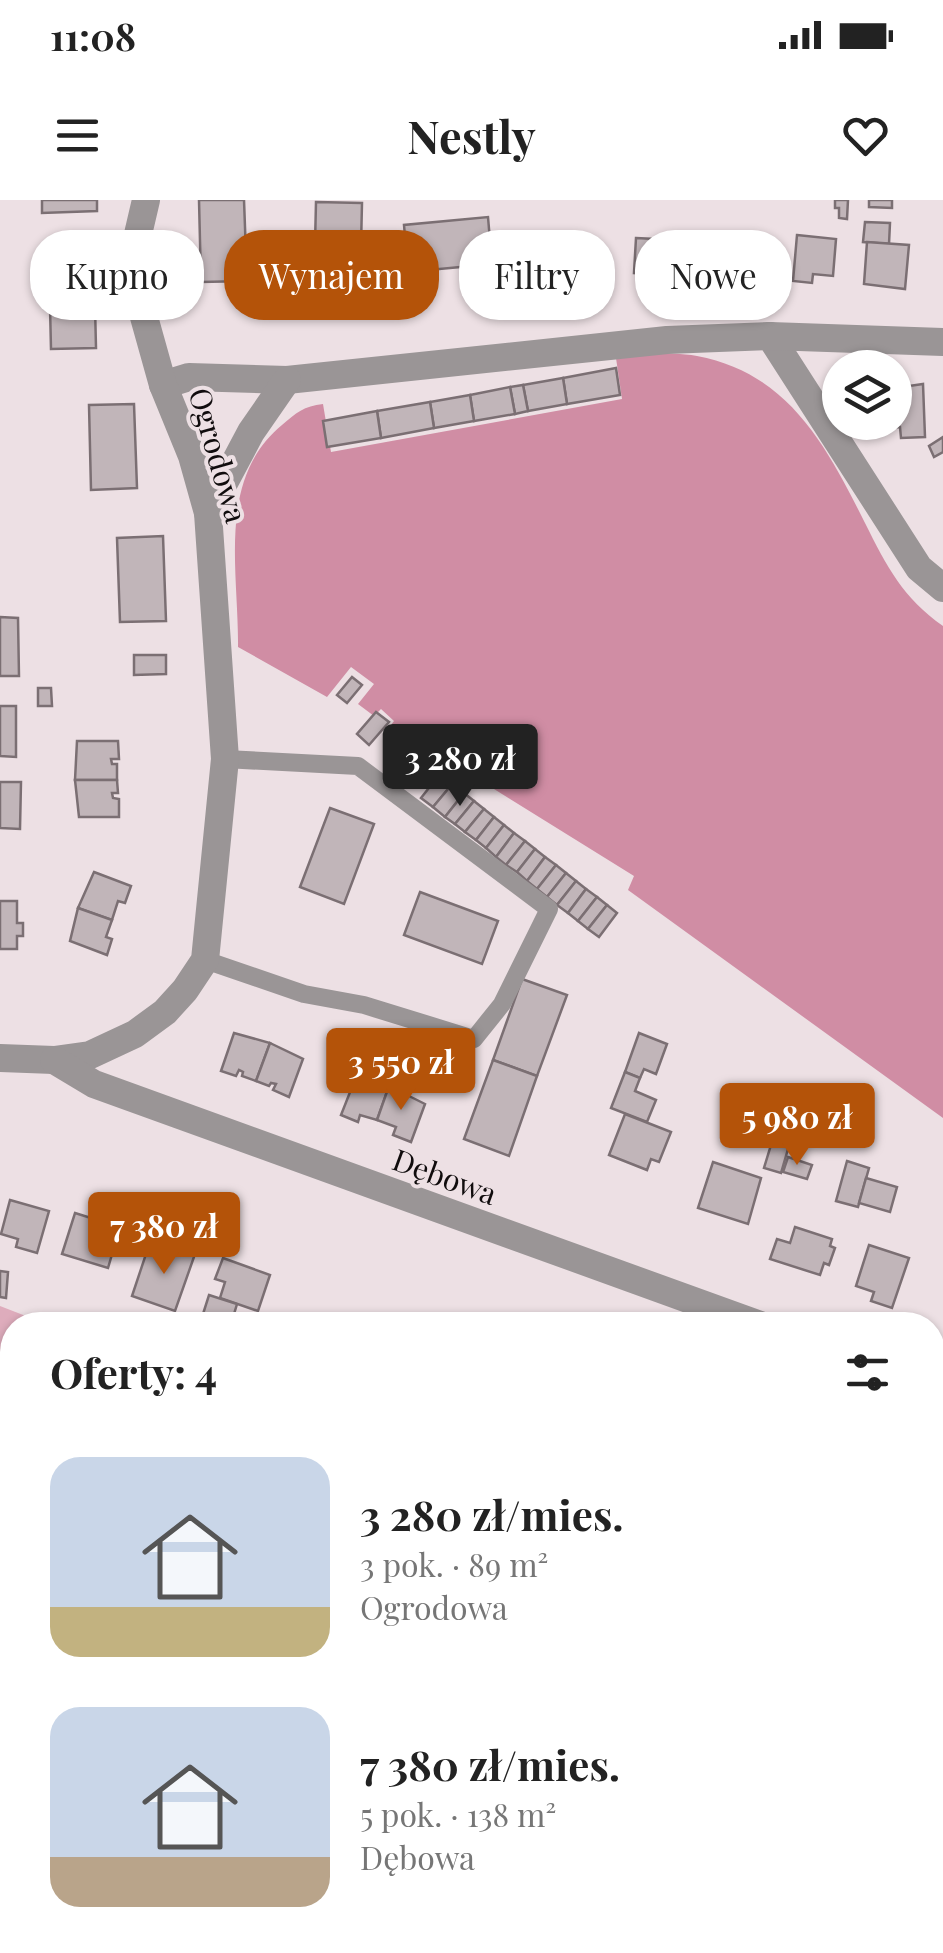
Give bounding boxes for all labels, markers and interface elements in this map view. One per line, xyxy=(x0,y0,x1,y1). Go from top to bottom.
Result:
text: 11:08 xyxy=(50,10,136,61)
text: Nestly xyxy=(407,105,536,165)
icon: menu xyxy=(50,108,105,163)
icon: heart xyxy=(838,108,893,163)
chip: Kupno xyxy=(30,230,204,320)
chip: Wynajem xyxy=(224,230,439,320)
chip: Filtry xyxy=(459,230,615,320)
chip: Nowe xyxy=(635,230,792,320)
map controls xyxy=(822,350,912,440)
button: layers xyxy=(822,350,912,440)
street label: Ogrodowa xyxy=(181,383,257,527)
pin: 3 280 zł xyxy=(357,724,563,809)
text: 3 280 zł xyxy=(405,735,515,778)
pin: 3 550 zł xyxy=(298,1028,504,1113)
text: 3 550 zł xyxy=(348,1039,454,1082)
pin: 5 980 zł xyxy=(694,1083,900,1168)
text: 5 980 zł xyxy=(742,1094,852,1137)
street label: Dębowa xyxy=(387,1139,503,1213)
pin: 7 380 zł xyxy=(61,1192,267,1277)
text: 7 380 zł xyxy=(110,1203,218,1246)
text: Oferty: 4 xyxy=(50,1344,217,1400)
icon: filters xyxy=(840,1345,895,1400)
text: 3 280 zł/mies. xyxy=(360,1486,624,1542)
icon: home xyxy=(130,1497,250,1617)
text: 3 pok. · 89 m² xyxy=(360,1542,548,1585)
text: Ogrodowa xyxy=(360,1585,508,1628)
text: 7 380 zł/mies. xyxy=(360,1736,620,1792)
icon: home xyxy=(130,1747,250,1867)
text: 5 pok. · 138 m² xyxy=(360,1792,556,1835)
text: Dębowa xyxy=(360,1835,475,1878)

